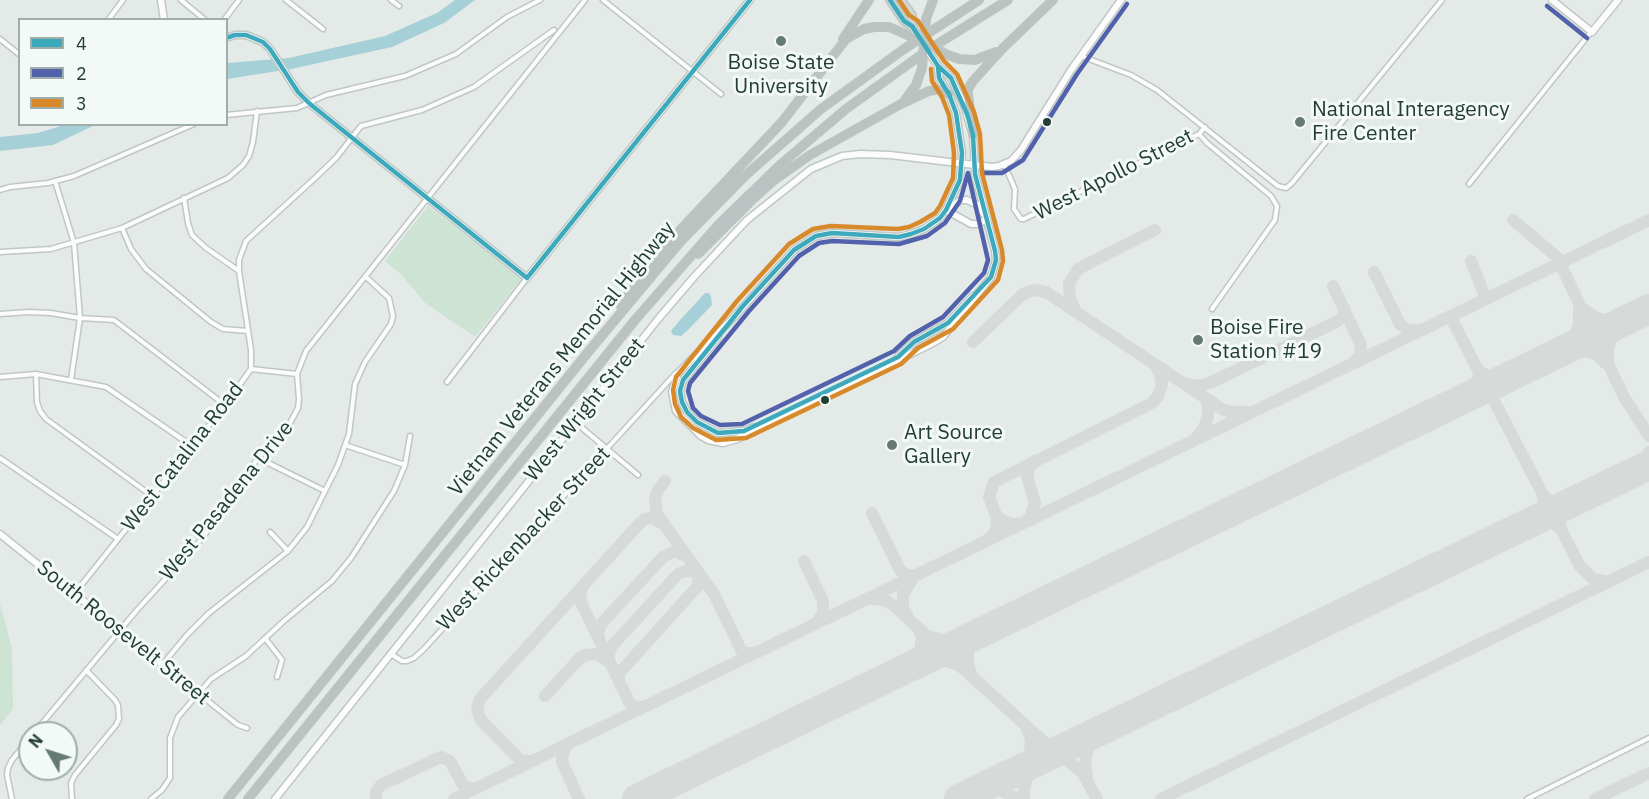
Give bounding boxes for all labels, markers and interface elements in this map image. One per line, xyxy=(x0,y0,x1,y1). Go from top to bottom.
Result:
legend xyxy=(18,18,228,126)
text: 4 xyxy=(76,32,87,55)
marker: Boise State University xyxy=(774,34,788,48)
place label: Boise State University xyxy=(727,50,835,100)
text: 2 xyxy=(76,62,87,85)
text: 3 xyxy=(76,92,87,115)
place label: National Interagency Fire Center xyxy=(1312,97,1510,147)
marker: National Interagency Fire Center xyxy=(1293,115,1307,129)
unlabelled marker xyxy=(1041,116,1053,128)
street label: West Apollo Street xyxy=(1030,124,1198,226)
street label: Vietnam Veterans Memorial Highway xyxy=(443,217,681,501)
place label: Boise Fire Station #19 xyxy=(1210,315,1322,365)
street label: West Wright Street xyxy=(520,333,650,487)
marker: Boise Fire Station #19 xyxy=(1191,333,1205,347)
street label: West Catalina Road xyxy=(117,377,249,537)
unlabelled marker xyxy=(819,394,831,406)
street label: West Pasadena Drive xyxy=(155,416,299,586)
place label: Art Source Gallery xyxy=(904,420,1003,470)
marker: Art Source Gallery xyxy=(885,438,899,452)
street label: West Rickenbacker Street xyxy=(432,442,616,636)
street label: South Roosevelt Street xyxy=(31,555,215,711)
north arrow xyxy=(18,721,78,781)
text: N xyxy=(24,730,47,752)

